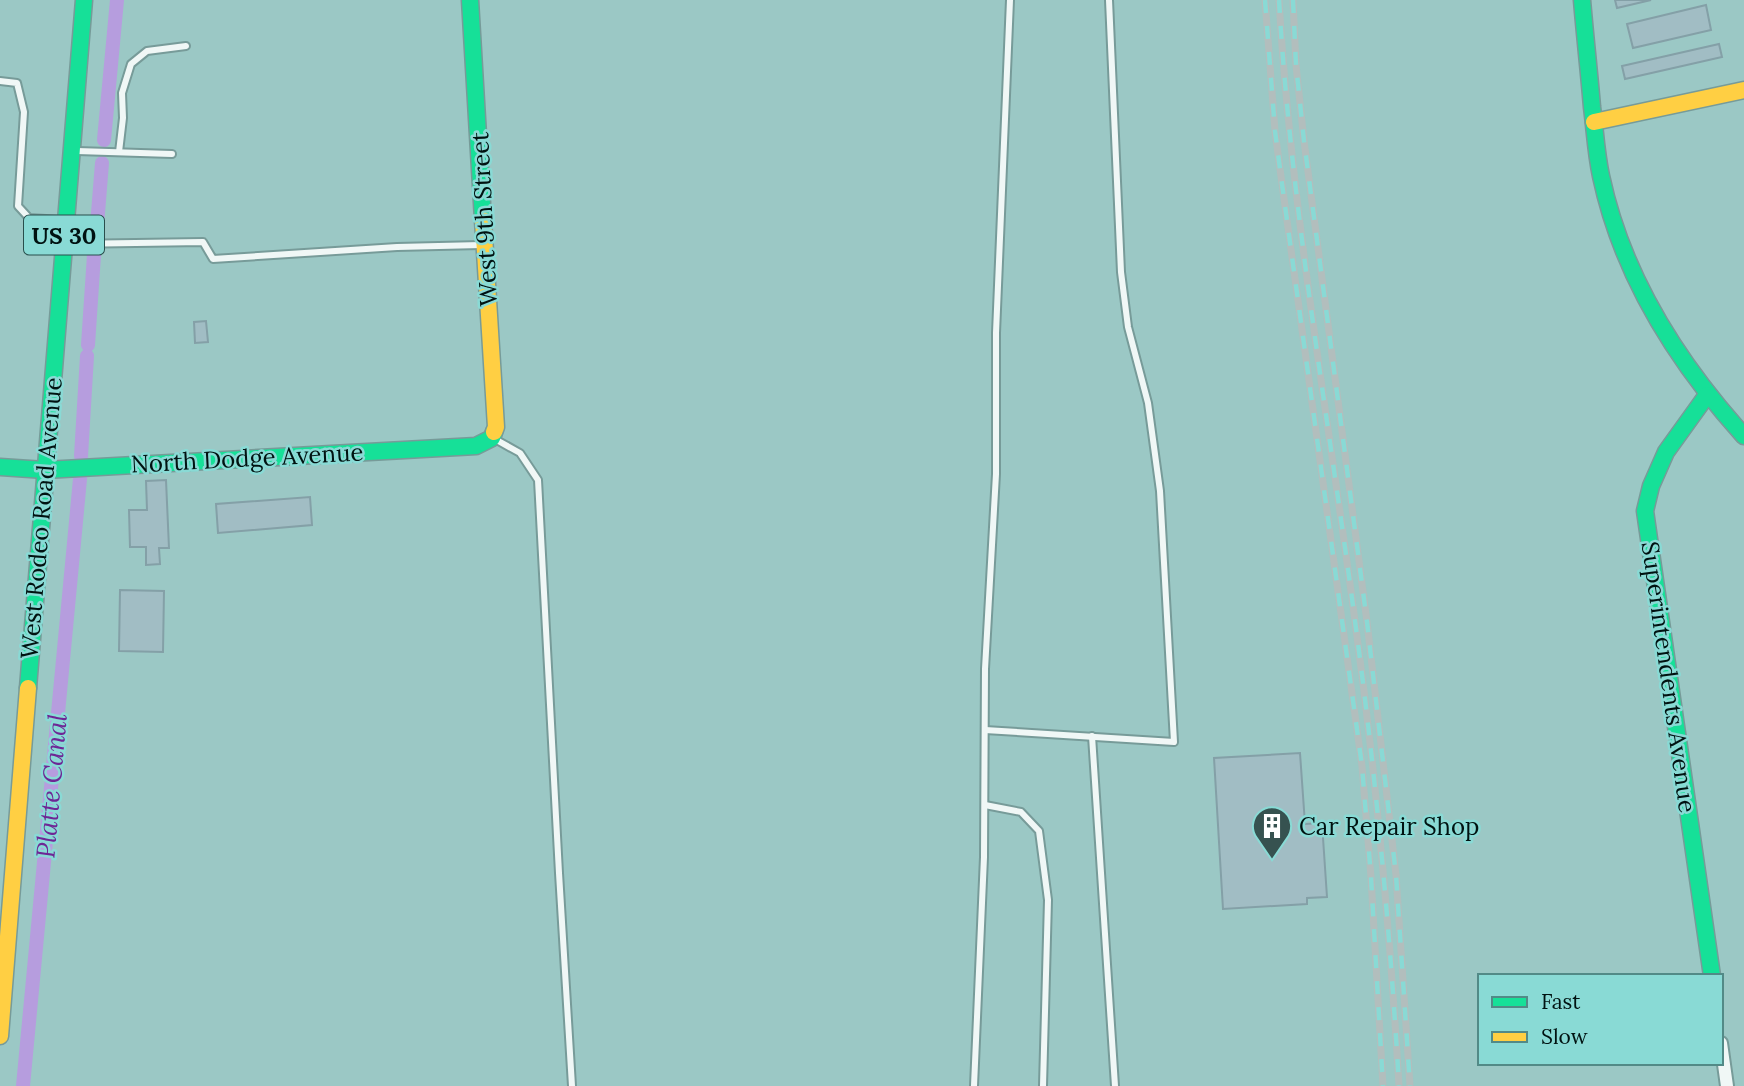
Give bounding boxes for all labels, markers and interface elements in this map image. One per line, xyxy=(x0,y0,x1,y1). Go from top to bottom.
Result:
street label: West 9th Street xyxy=(464,130,504,307)
road number: US 30 xyxy=(24,216,104,254)
street label: West Rodeo Road Avenue xyxy=(13,376,69,660)
street label: North Dodge Avenue xyxy=(130,436,364,480)
street label: Superintendents Avenue xyxy=(1635,539,1703,815)
water label: Platte Canal xyxy=(28,712,74,860)
building icon: Car Repair Shop xyxy=(1251,805,1293,860)
place label: Car Repair Shop xyxy=(1299,811,1479,842)
legend xyxy=(1478,974,1723,1065)
text: Fast xyxy=(1541,988,1581,1015)
text: Slow xyxy=(1541,1023,1588,1050)

